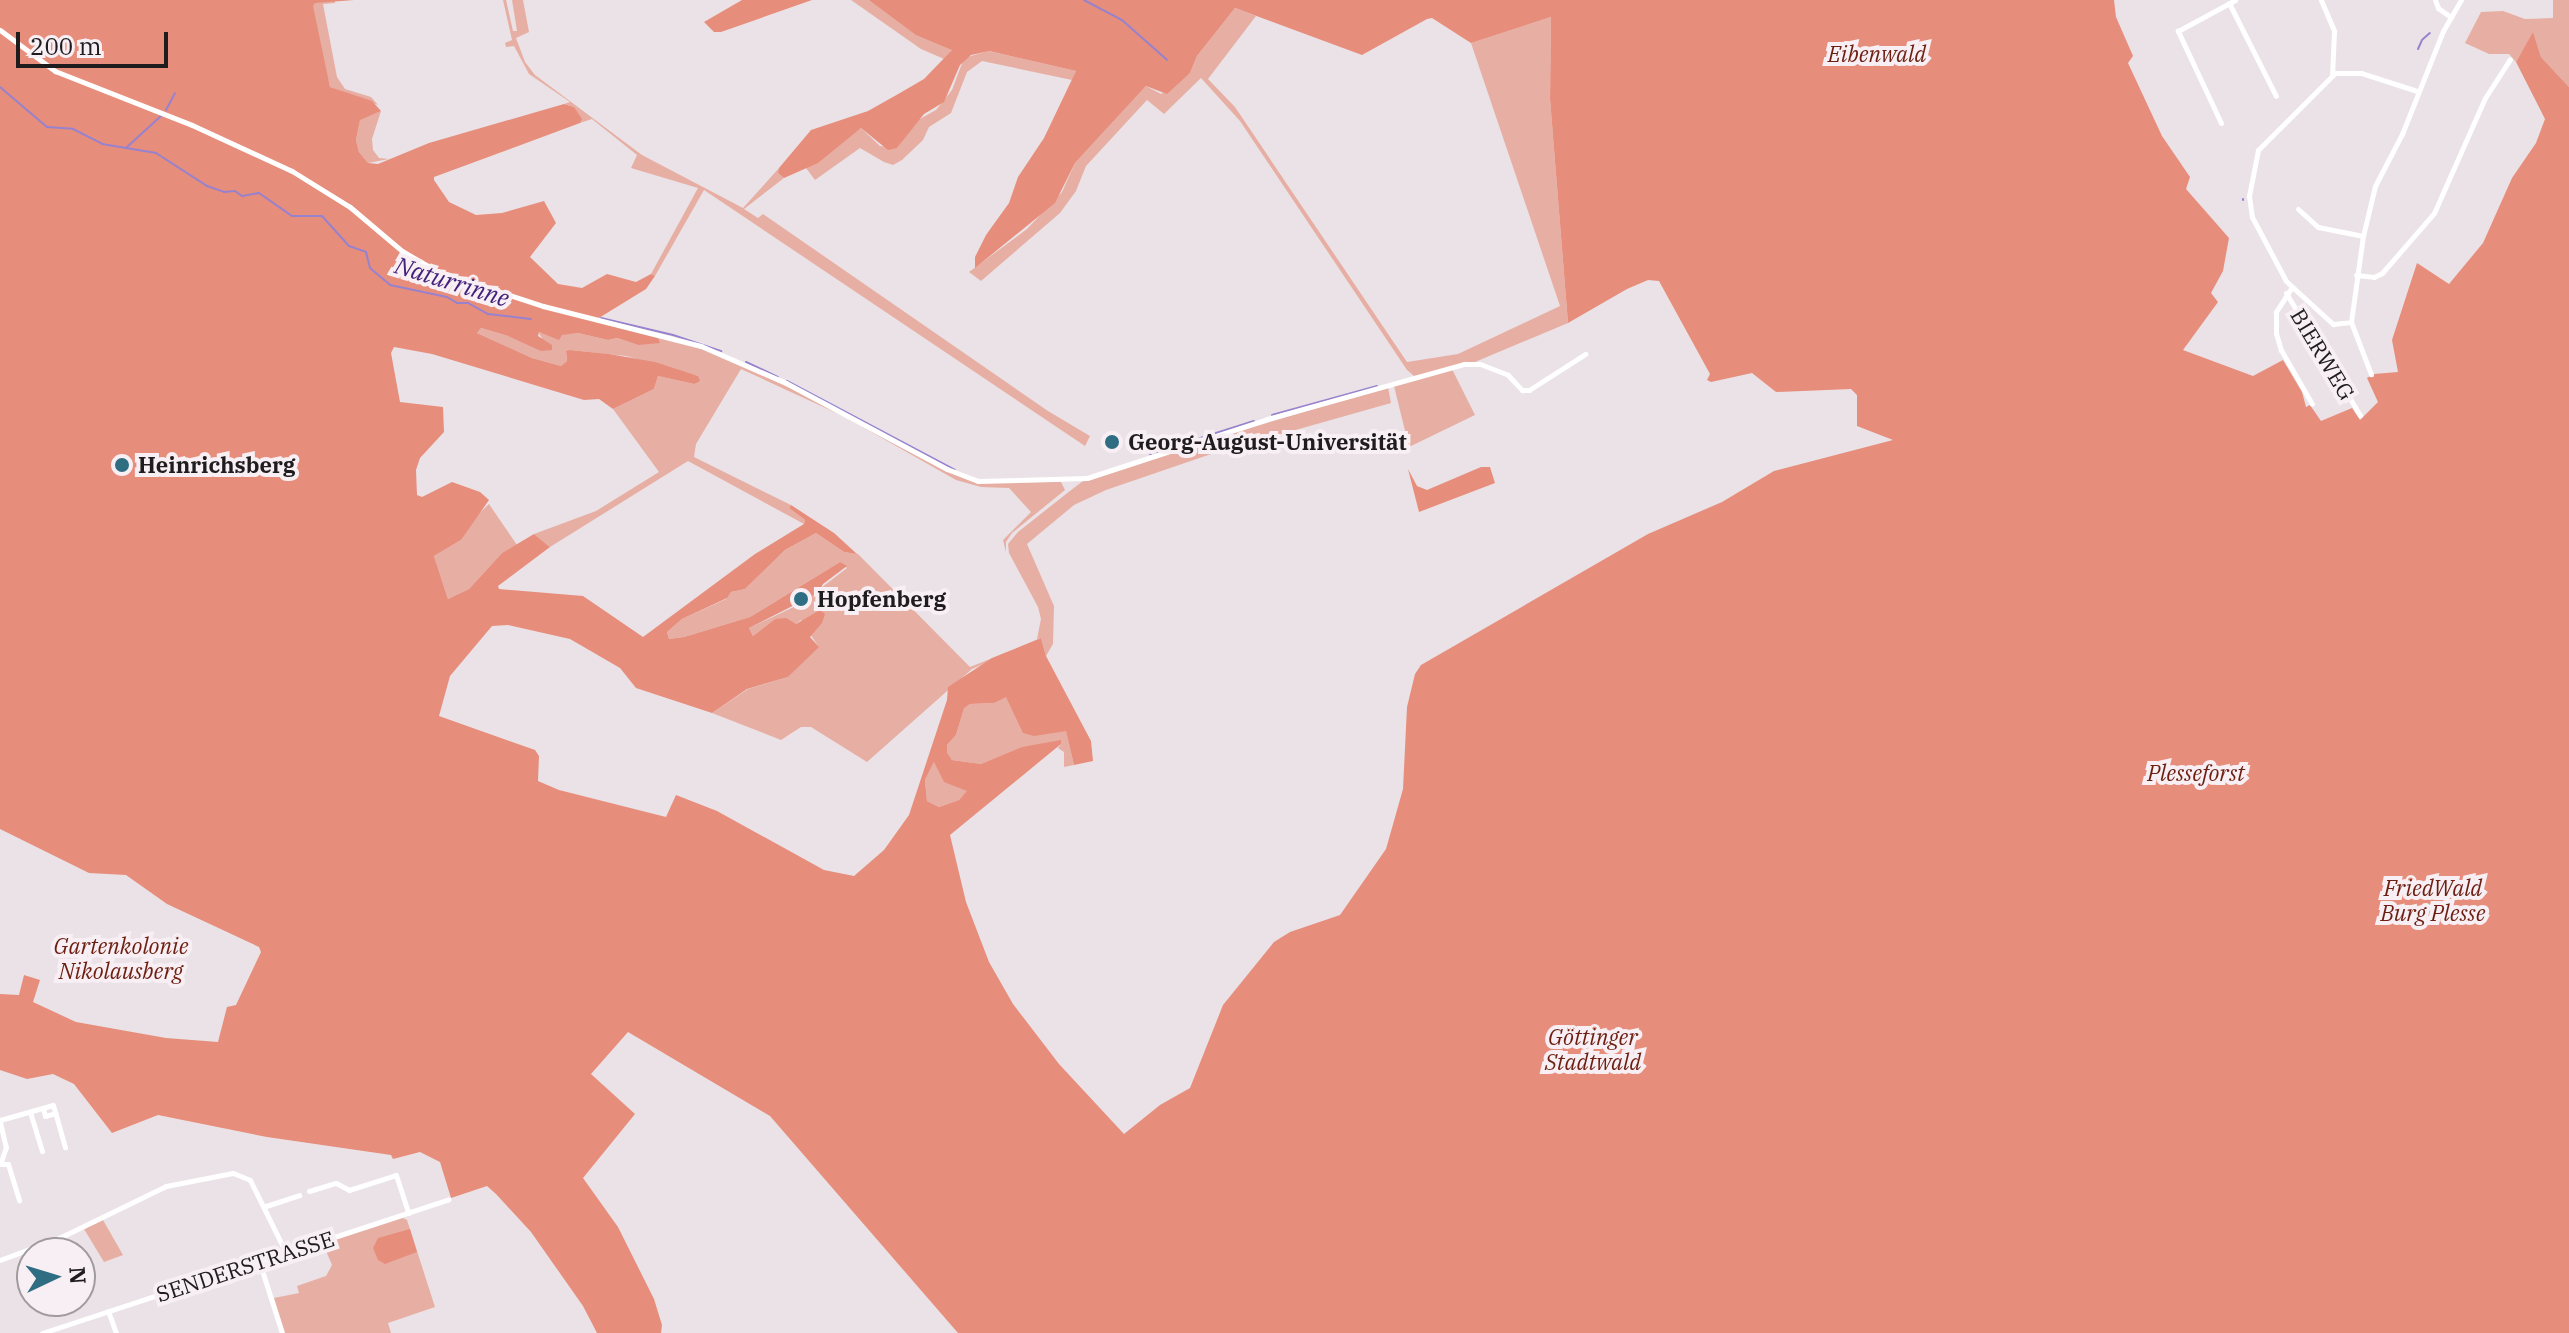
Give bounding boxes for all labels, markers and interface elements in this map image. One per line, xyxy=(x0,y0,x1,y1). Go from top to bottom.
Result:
scale bar xyxy=(20,16,172,66)
text: 200 m xyxy=(30,30,102,62)
park label: Eibenwald xyxy=(1828,41,1926,67)
water label: Naturrinne xyxy=(391,251,513,313)
street label: BIERWEG xyxy=(2285,303,2361,405)
place label: Georg-August-Universität xyxy=(1128,429,1407,455)
marker: Georg-August-Universität xyxy=(1103,433,1121,451)
place label: Heinrichsberg xyxy=(138,452,296,478)
marker: Heinrichsberg xyxy=(113,456,131,474)
place label: Hopfenberg xyxy=(817,586,946,612)
marker: Hopfenberg xyxy=(792,590,810,608)
park label: Plesseforst xyxy=(2147,760,2245,786)
park label: FriedWald Burg Plesse xyxy=(2380,874,2486,926)
park label: Gartenkolonie Nikolausberg xyxy=(54,932,188,984)
park label: Göttinger Stadtwald xyxy=(1545,1023,1641,1074)
street label: SENDERSTRASSE xyxy=(153,1225,337,1307)
north arrow xyxy=(16,1237,96,1317)
text: N xyxy=(63,1266,94,1285)

